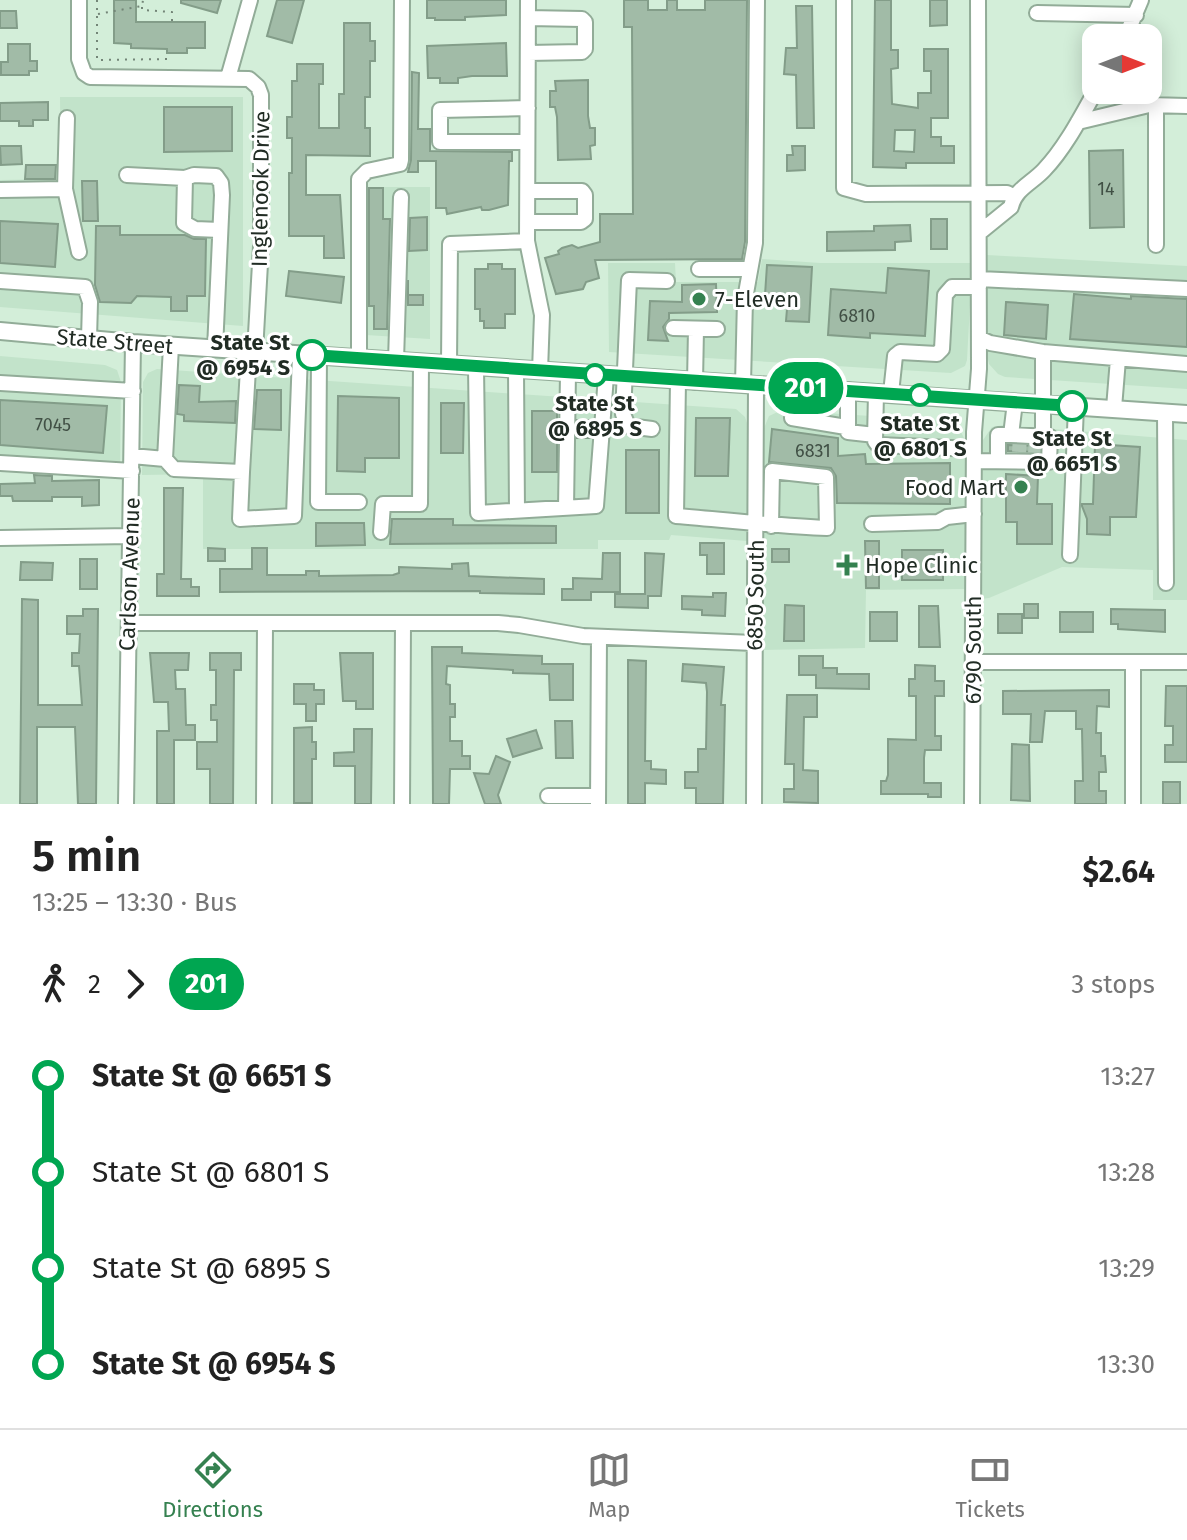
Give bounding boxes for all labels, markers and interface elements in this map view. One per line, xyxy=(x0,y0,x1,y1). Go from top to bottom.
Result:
north arrow xyxy=(1082,24,1162,104)
map controls xyxy=(1082,24,1162,104)
street label: Inglenook Drive xyxy=(246,111,275,267)
house number: 14 xyxy=(1097,178,1115,200)
place label: 7-Eleven xyxy=(715,286,799,313)
marker: 7-Eleven xyxy=(690,290,708,308)
house number: 6810 xyxy=(839,305,875,327)
street label: State Street xyxy=(56,323,174,360)
place label: State St @ 6954 S xyxy=(196,329,291,381)
marker: State St @ 6954 S xyxy=(297,340,327,370)
line badge: 201 xyxy=(760,362,852,414)
marker: State St @ 6895 S xyxy=(584,364,606,386)
text: 201 xyxy=(784,371,828,404)
marker: State St @ 6801 S xyxy=(909,384,931,406)
place label: State St @ 6895 S xyxy=(548,390,643,442)
marker: State St @ 6651 S xyxy=(1057,391,1087,421)
place label: State St @ 6801 S xyxy=(873,410,967,462)
house number: 7045 xyxy=(35,414,71,436)
place label: State St @ 6651 S xyxy=(1027,425,1118,477)
house number: 6831 xyxy=(795,440,831,462)
place label: Food Mart xyxy=(905,474,1005,501)
marker: Food Mart xyxy=(1012,478,1030,496)
street label: Carlson Avenue xyxy=(113,497,146,651)
street label: 6850 South xyxy=(741,539,770,651)
place label: Hope Clinic xyxy=(865,552,978,579)
marker: Hope Clinic xyxy=(836,554,858,576)
street label: 6790 South xyxy=(960,596,987,704)
text: 5 min xyxy=(32,830,141,883)
text: $2.64 xyxy=(1083,854,1155,890)
text: 13:25 – 13:30 · Bus xyxy=(32,887,237,918)
icon: walk xyxy=(32,962,76,1006)
icon: forward xyxy=(113,962,157,1006)
text: 201 xyxy=(185,967,228,1000)
text: 2 xyxy=(88,969,101,1000)
text: 3 stops xyxy=(1071,969,1155,1000)
text: State St @ 6651 S xyxy=(92,1058,331,1094)
text: 13:27 xyxy=(1100,1061,1155,1092)
text: State St @ 6801 S xyxy=(92,1154,329,1190)
text: 13:28 xyxy=(1097,1157,1155,1188)
text: State St @ 6895 S xyxy=(92,1250,331,1286)
text: 13:29 xyxy=(1098,1253,1155,1284)
text: State St @ 6954 S xyxy=(92,1346,336,1382)
text: 13:30 xyxy=(1097,1349,1155,1380)
tab: Directions xyxy=(162,1448,263,1523)
tab: Map xyxy=(587,1448,631,1523)
tab: Tickets xyxy=(956,1448,1025,1523)

